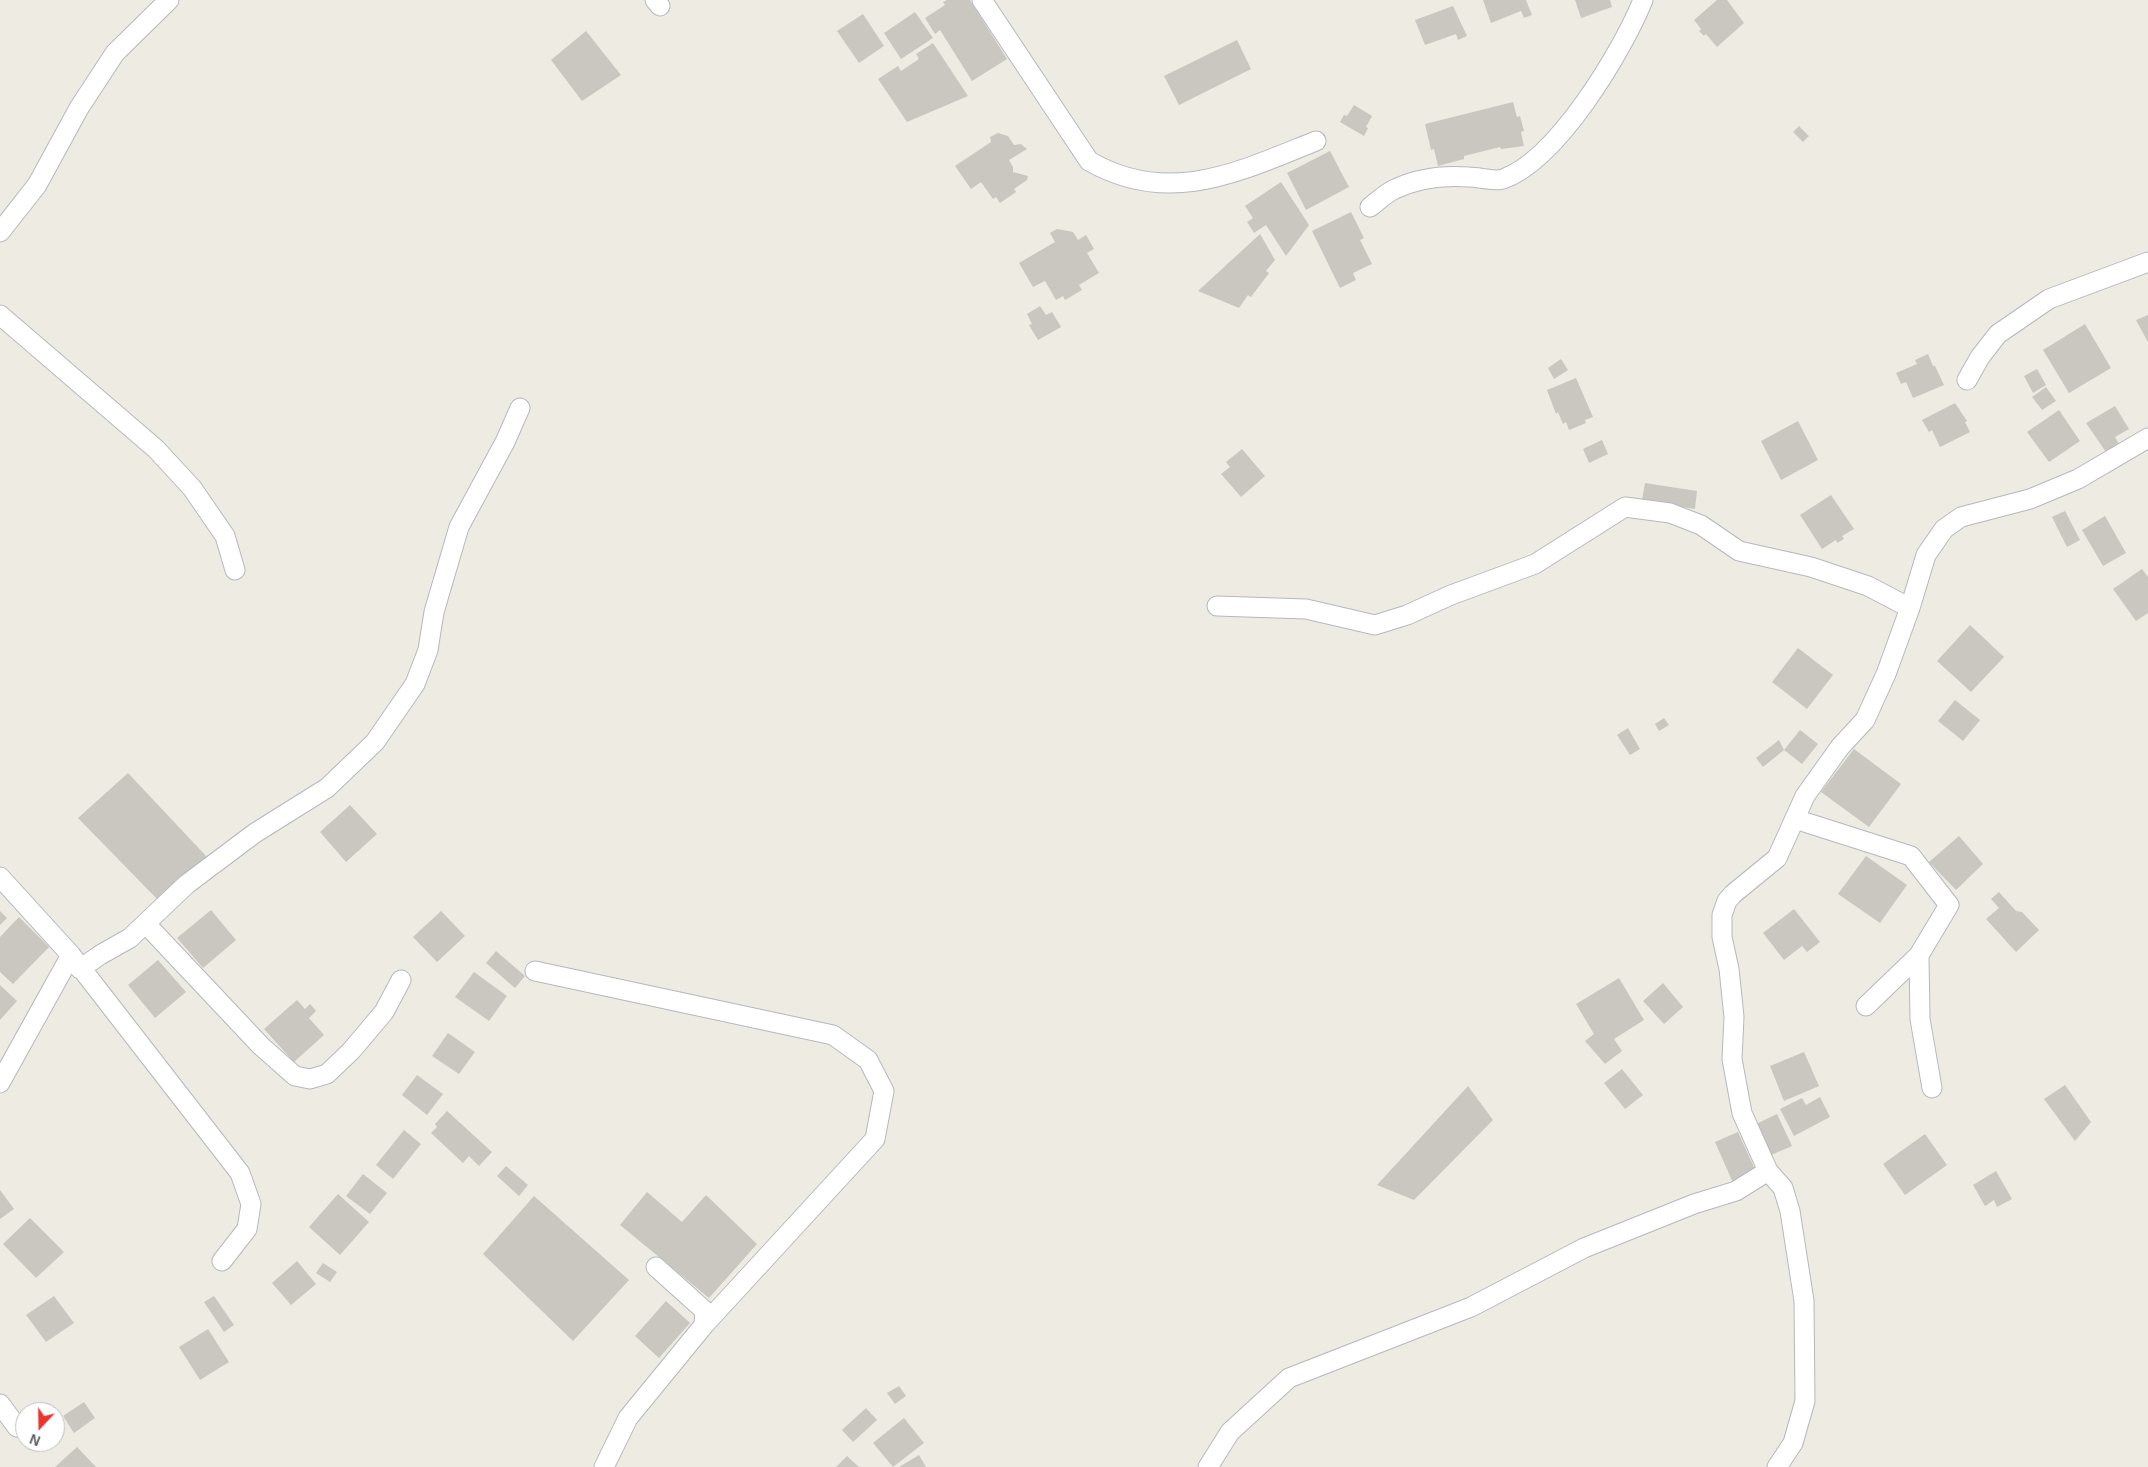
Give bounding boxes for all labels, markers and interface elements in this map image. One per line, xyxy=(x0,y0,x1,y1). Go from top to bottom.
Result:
north arrow xyxy=(15,1402,65,1452)
text: N xyxy=(27,1431,43,1449)

